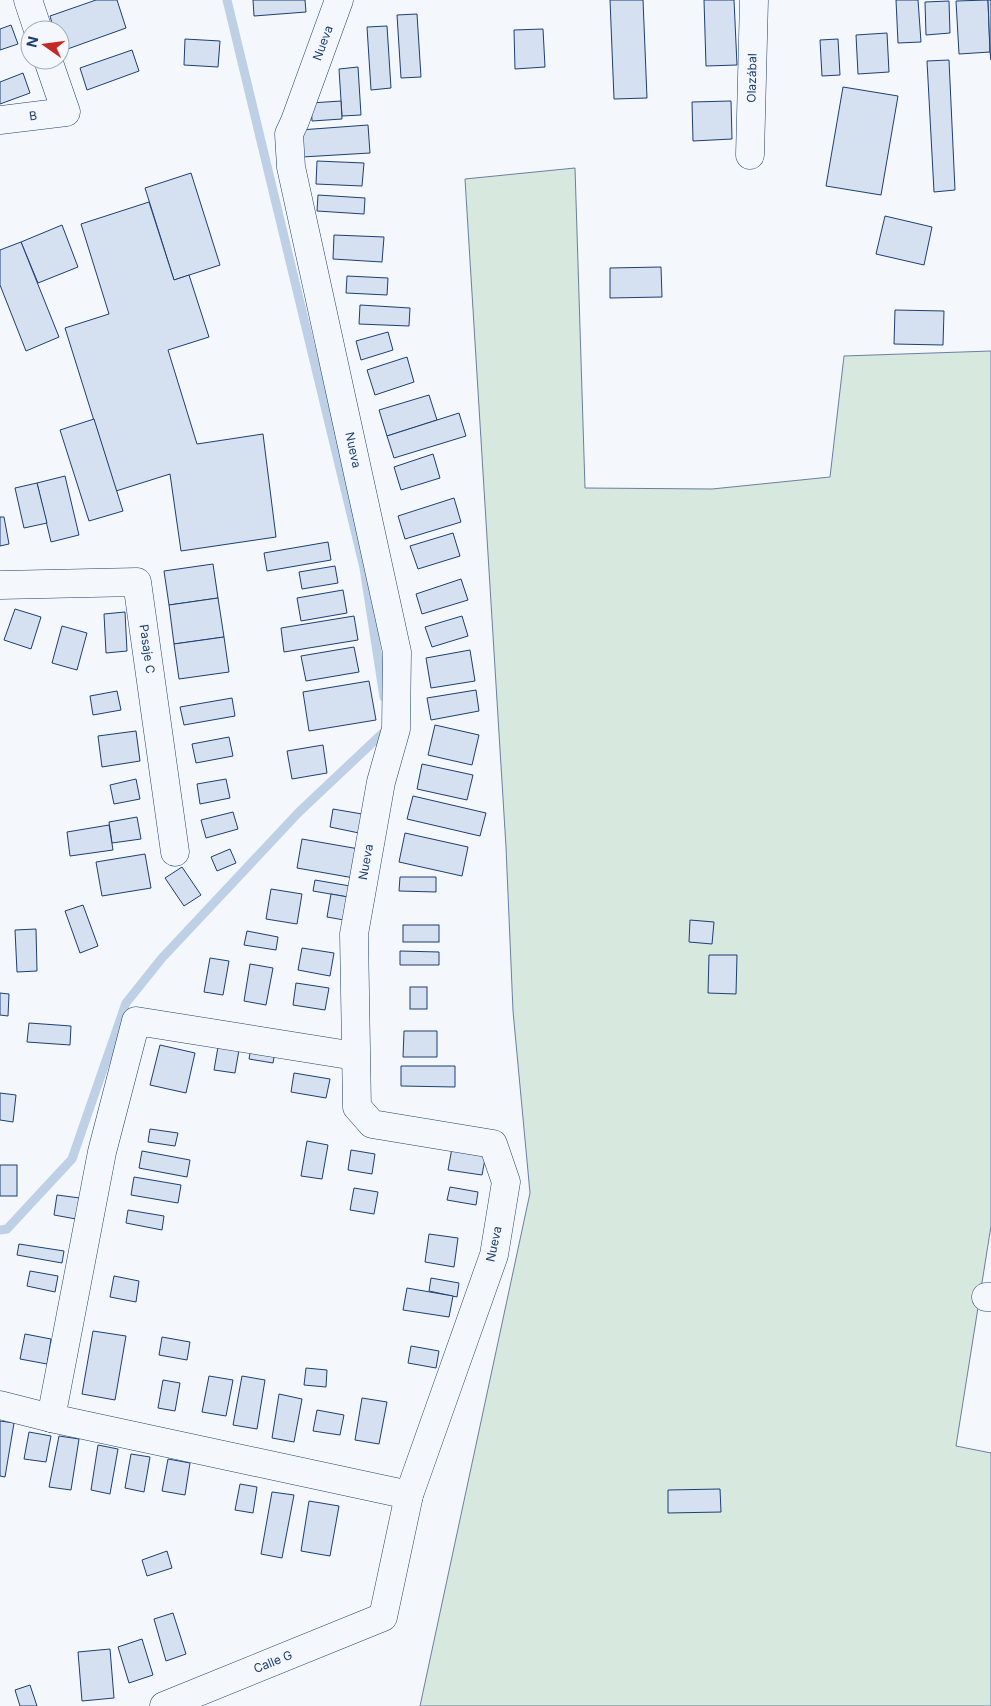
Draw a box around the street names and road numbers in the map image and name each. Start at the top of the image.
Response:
street label: Nueva [309,23,336,62]
street label: Olazábal [744,53,759,103]
street label: B [28,108,38,123]
street label: Nueva [342,431,365,469]
street label: Pasaje C [137,623,158,675]
street label: Nueva [355,843,376,881]
street label: Nueva [482,1225,505,1263]
street label: Calle G [251,1647,295,1676]

